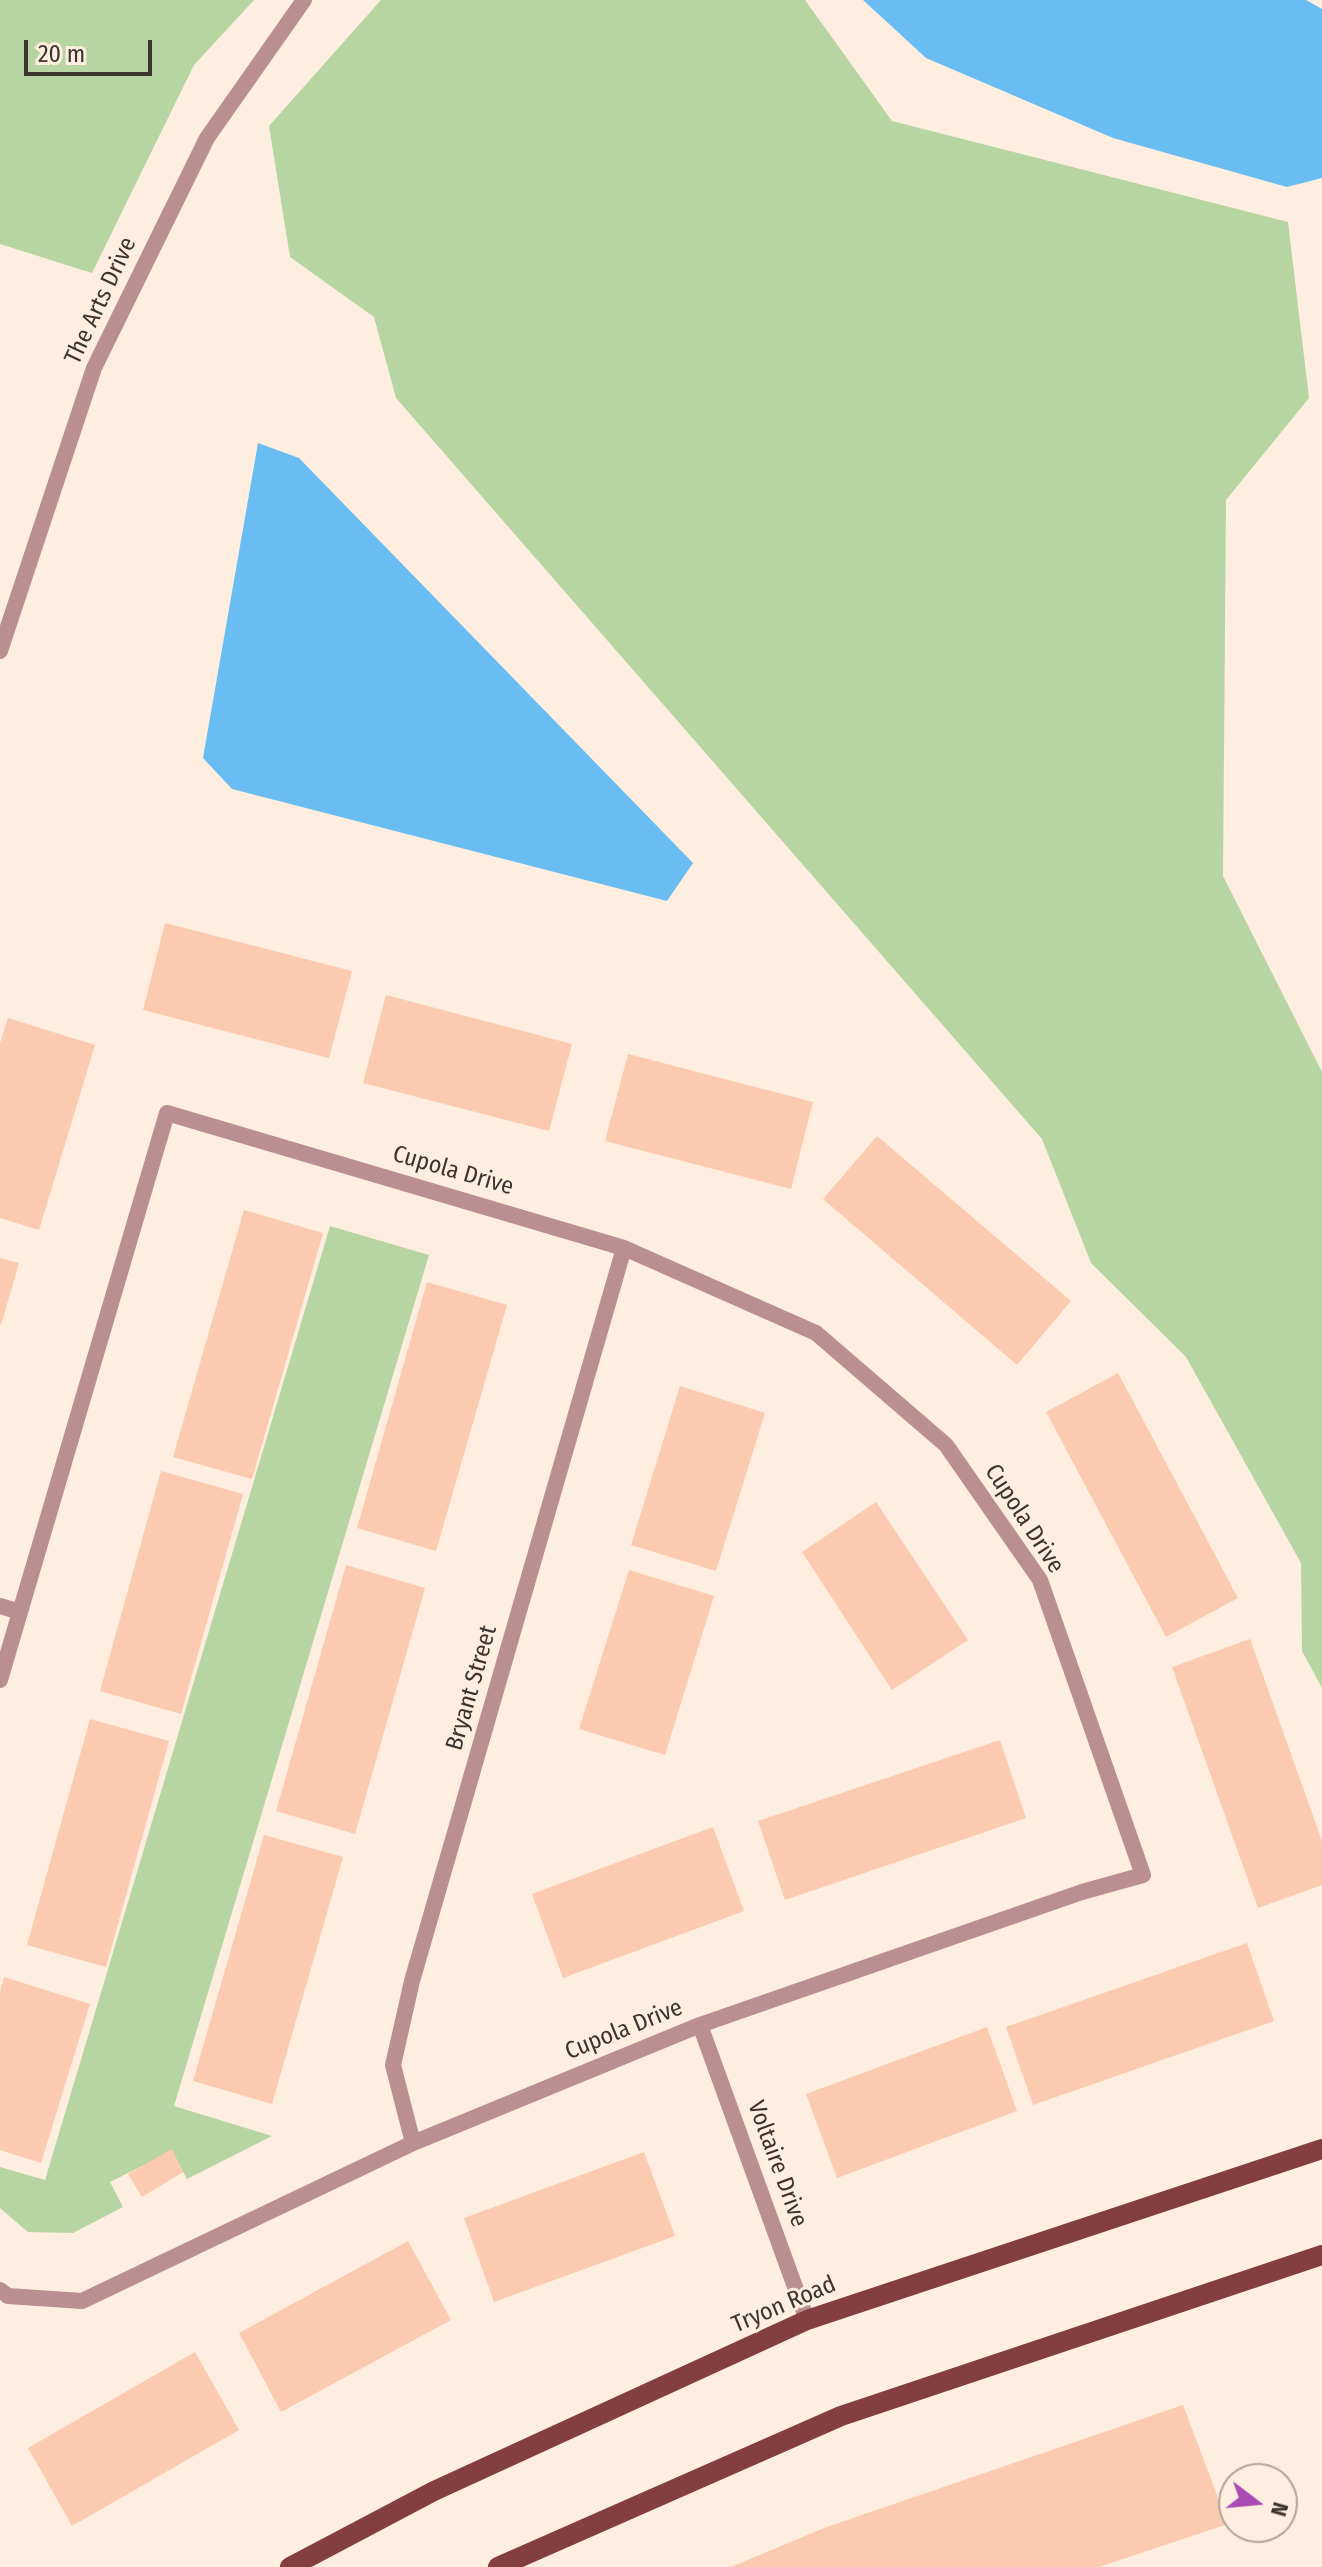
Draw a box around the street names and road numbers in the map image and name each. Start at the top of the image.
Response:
street label: The Arts Drive [59,233,143,369]
street label: Cupola Drive [389,1140,517,1202]
street label: Cupola Drive [978,1459,1070,1579]
street label: Bryant Street [440,1622,504,1754]
street label: Cupola Drive [561,1993,687,2067]
street label: Voltaire Drive [741,2097,813,2231]
street label: Tryon Road [728,2270,840,2340]

